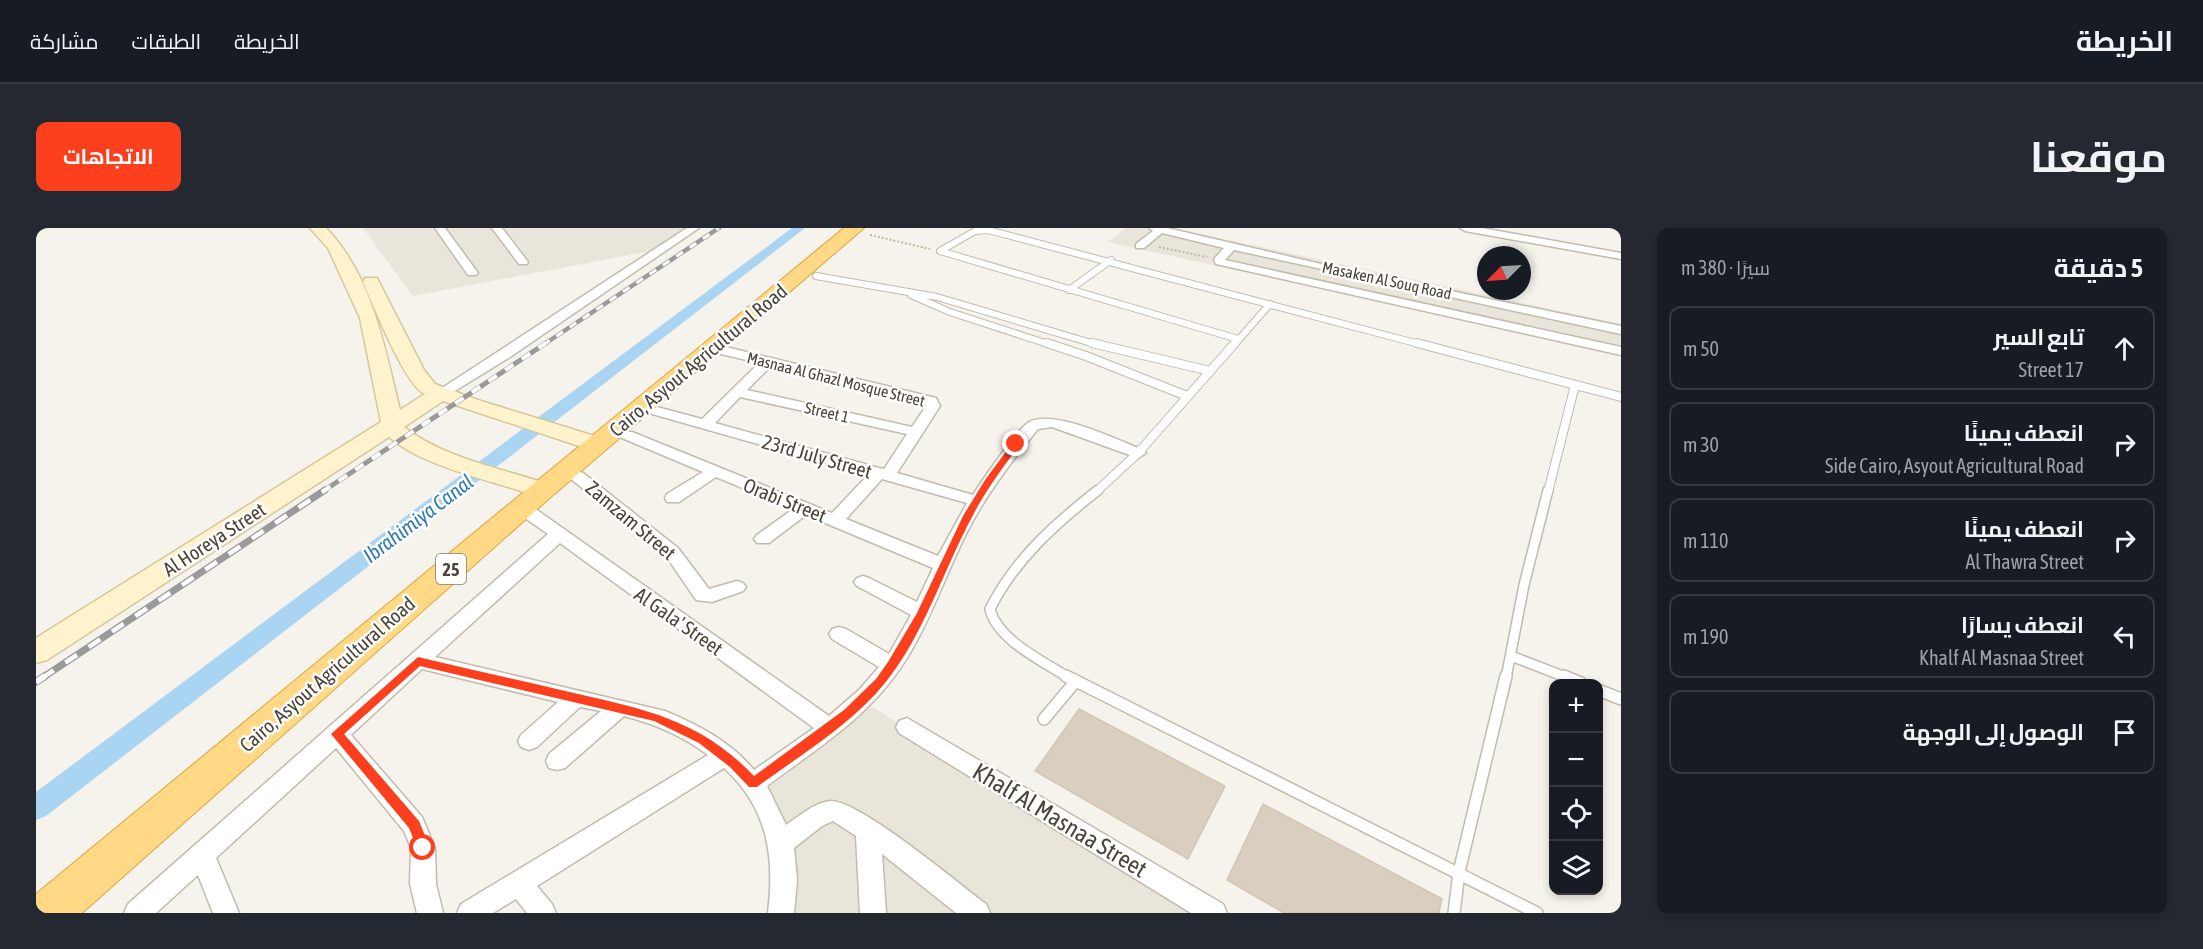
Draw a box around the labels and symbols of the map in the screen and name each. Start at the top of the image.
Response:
north arrow [1477,246,1531,300]
street label: Masaken Al Souq Road [1320,258,1453,303]
street label: Cairo, Asyout Agricultural Road [605,279,791,441]
street label: Masnaa Al Ghazl Mosque Street [745,348,927,411]
street label: Street 1 [803,398,851,426]
street label: 23rd July Street [760,429,875,483]
route end [1002,430,1028,456]
water label: Ibrahimiya Canal [358,469,478,567]
street label: Orabi Street [740,473,830,527]
street label: Zamzam Street [581,476,681,564]
street label: Al Horeya Street [158,497,270,581]
road number: 25 [436,554,466,584]
street label: Al Gala' Street [631,582,728,660]
street label: Cairo, Asyout Agricultural Road [235,592,419,756]
street label: Khalf Al Masnaa Street [968,757,1152,883]
route start [409,834,435,860]

